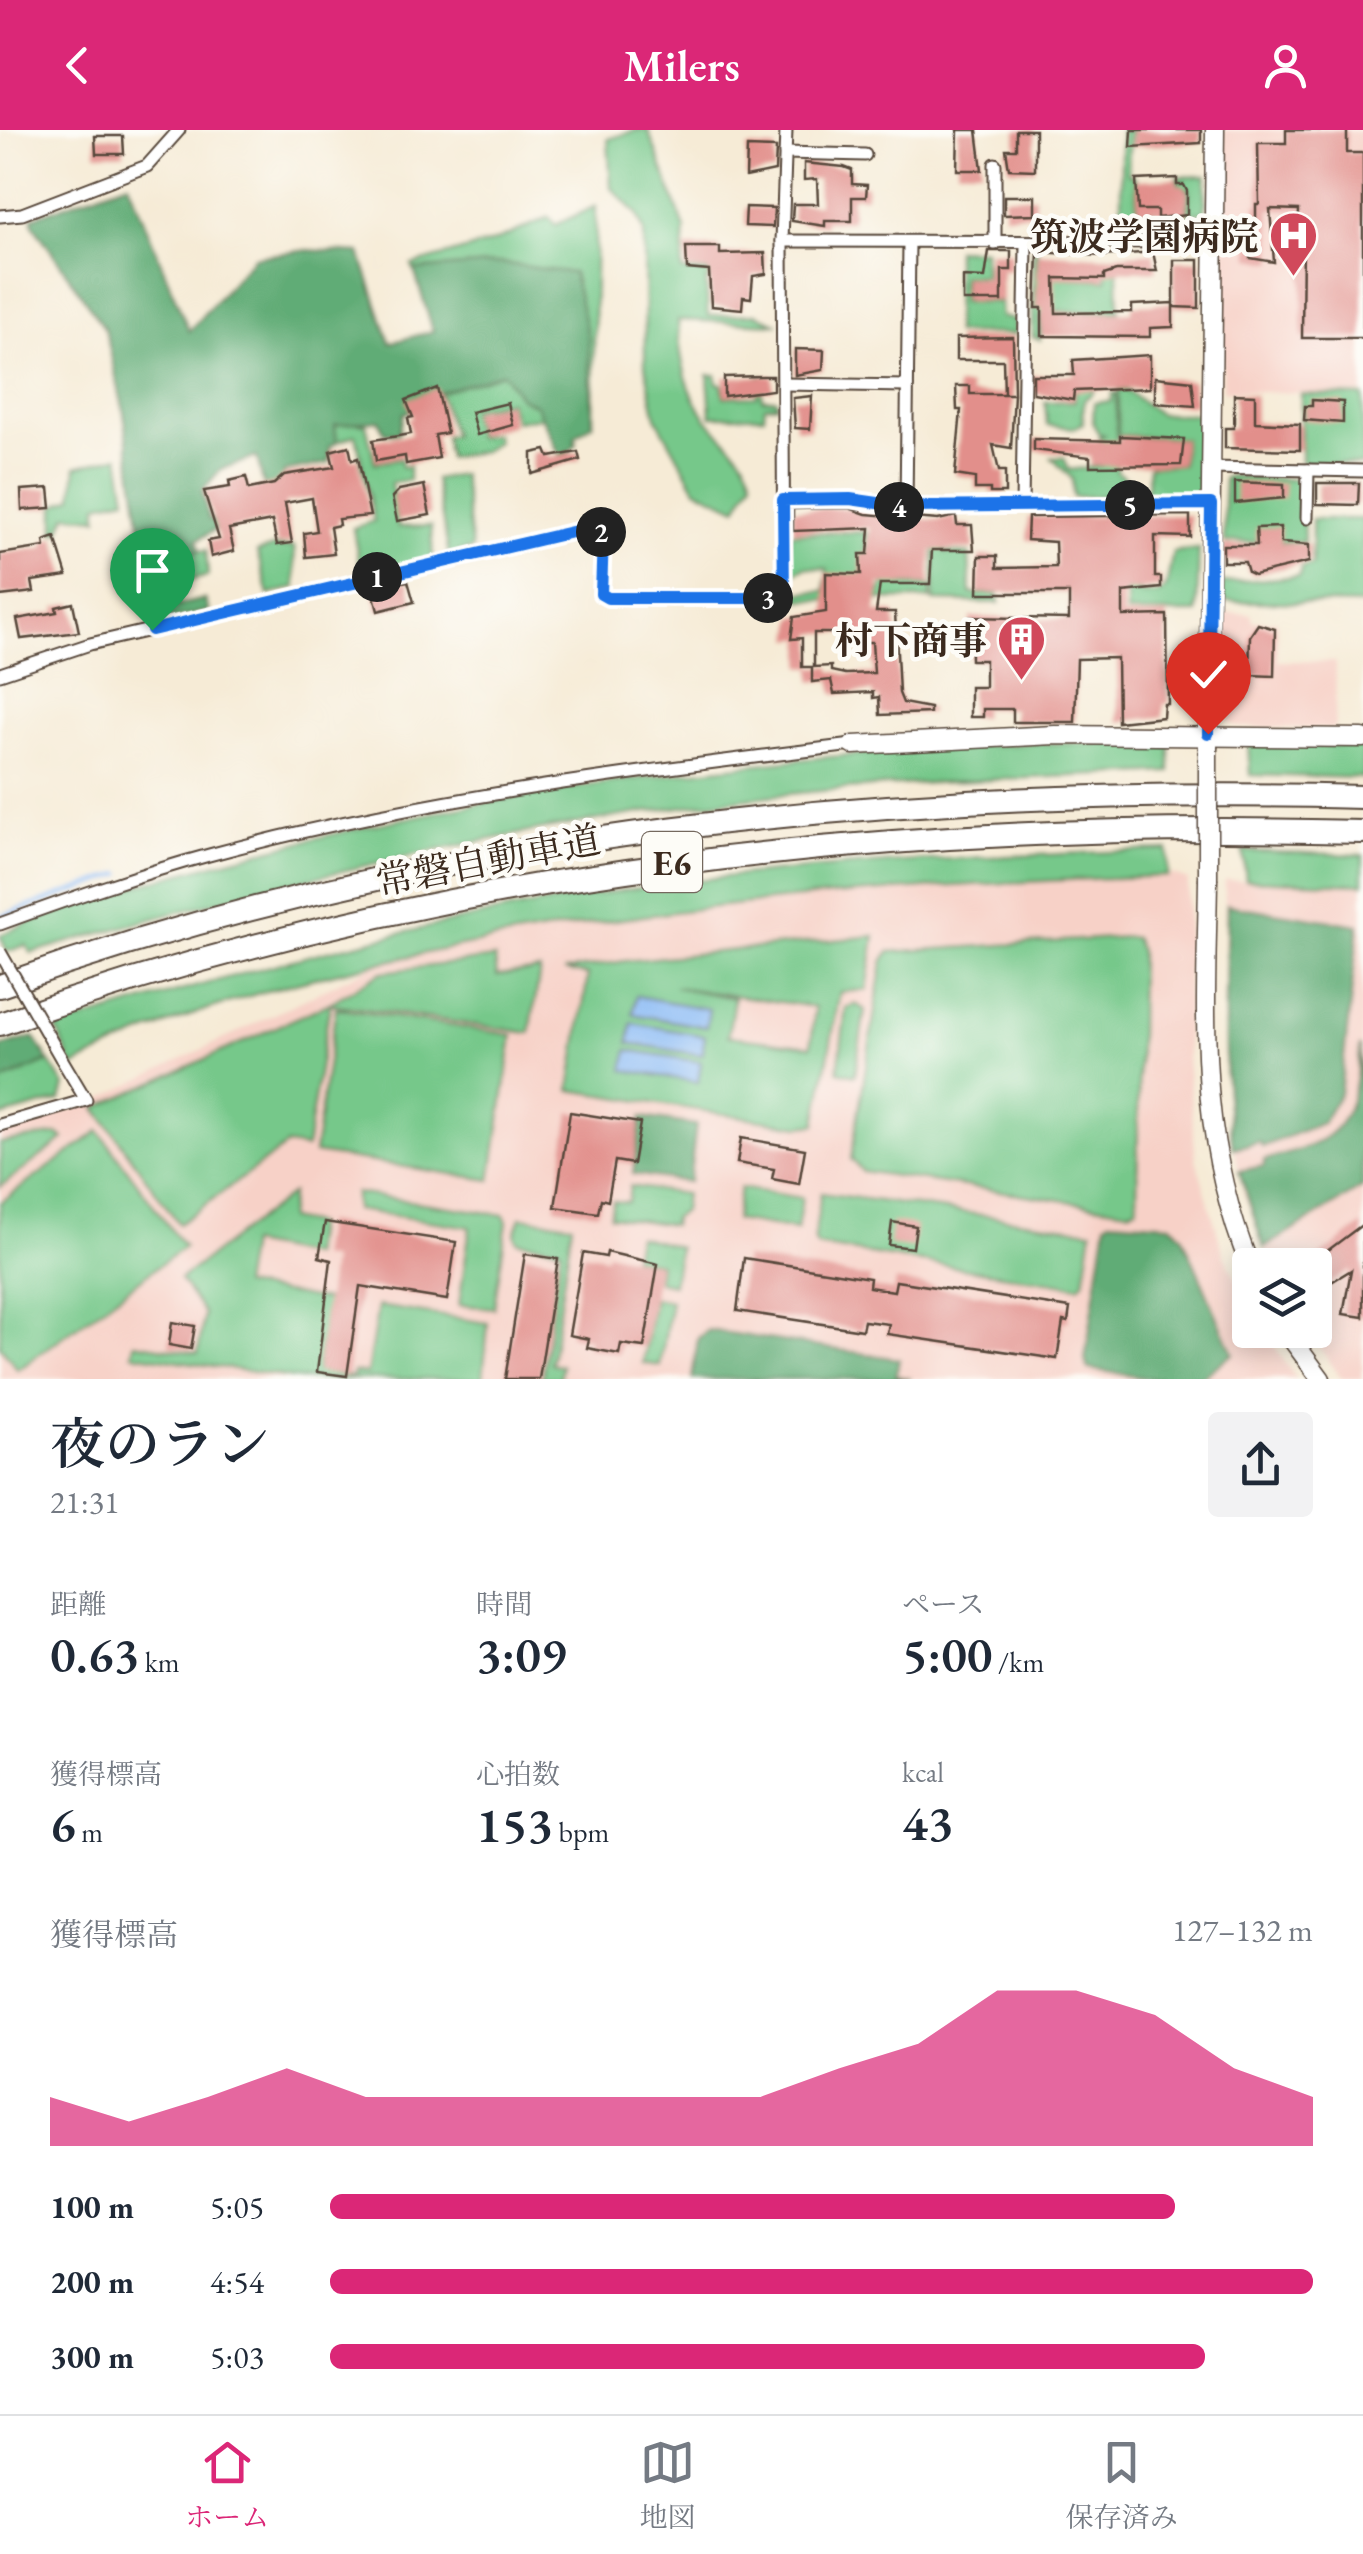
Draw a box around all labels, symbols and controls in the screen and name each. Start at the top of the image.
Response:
text: Milers [623,36,740,94]
icon: back [50,38,105,93]
icon: person [1258,38,1313,93]
hospital icon: 筑波学園病院 [1267,210,1319,278]
place label: 筑波学園病院 [1030,212,1258,261]
pin: 5 [1105,480,1155,530]
pin: 4 [874,482,924,532]
text: 5 [1123,487,1137,523]
text: 4 [892,489,906,525]
pin: 2 [576,507,626,557]
text: 2 [594,514,608,550]
pin [110,528,195,631]
icon: arrive [125,543,180,598]
pin: 1 [352,552,402,602]
text: 1 [370,559,384,595]
pin: 3 [743,573,793,623]
text: 3 [761,580,775,616]
building icon: 村下商事 [996,614,1048,682]
place label: 村下商事 [835,616,987,665]
pin [1166,632,1251,735]
icon: check [1181,647,1236,702]
street label: 常磐自動車道 [371,814,605,906]
road number: E6 [642,832,702,892]
map controls [1232,1248,1332,1348]
button: layers [1232,1248,1332,1348]
text: 夜のラン [50,1408,270,1479]
button: share [1208,1412,1313,1517]
text: 21:31 [50,1481,119,1523]
text: 距離 [50,1586,106,1622]
text: 時間 [476,1586,532,1622]
text: ペース [902,1586,985,1622]
text: 0.63 [50,1622,139,1687]
text: 3:09 [476,1622,567,1687]
text: 5:00 [902,1622,993,1687]
text: km [139,1644,180,1680]
text: /km [993,1644,1044,1680]
text: kcal [902,1754,944,1790]
text: 獲得標高 [50,1756,162,1792]
text: 心拍数 [476,1756,560,1792]
text: 43 [902,1790,953,1855]
text: 6 [50,1792,76,1857]
text: 153 [476,1792,553,1857]
text: m [76,1814,103,1850]
text: bpm [553,1814,609,1850]
text: 127–132 m [1172,1909,1313,1951]
text: 獲得標高 [50,1914,178,1956]
text: 100 m [50,2186,134,2228]
text: 5:05 [210,2186,264,2228]
text: 200 m [50,2261,134,2303]
text: 4:54 [210,2261,264,2303]
text: 300 m [50,2336,134,2378]
text: 5:03 [210,2336,264,2378]
tab: ホーム [185,2435,269,2535]
tab: 地図 [639,2435,696,2535]
tab: 保存済み [1066,2435,1178,2535]

